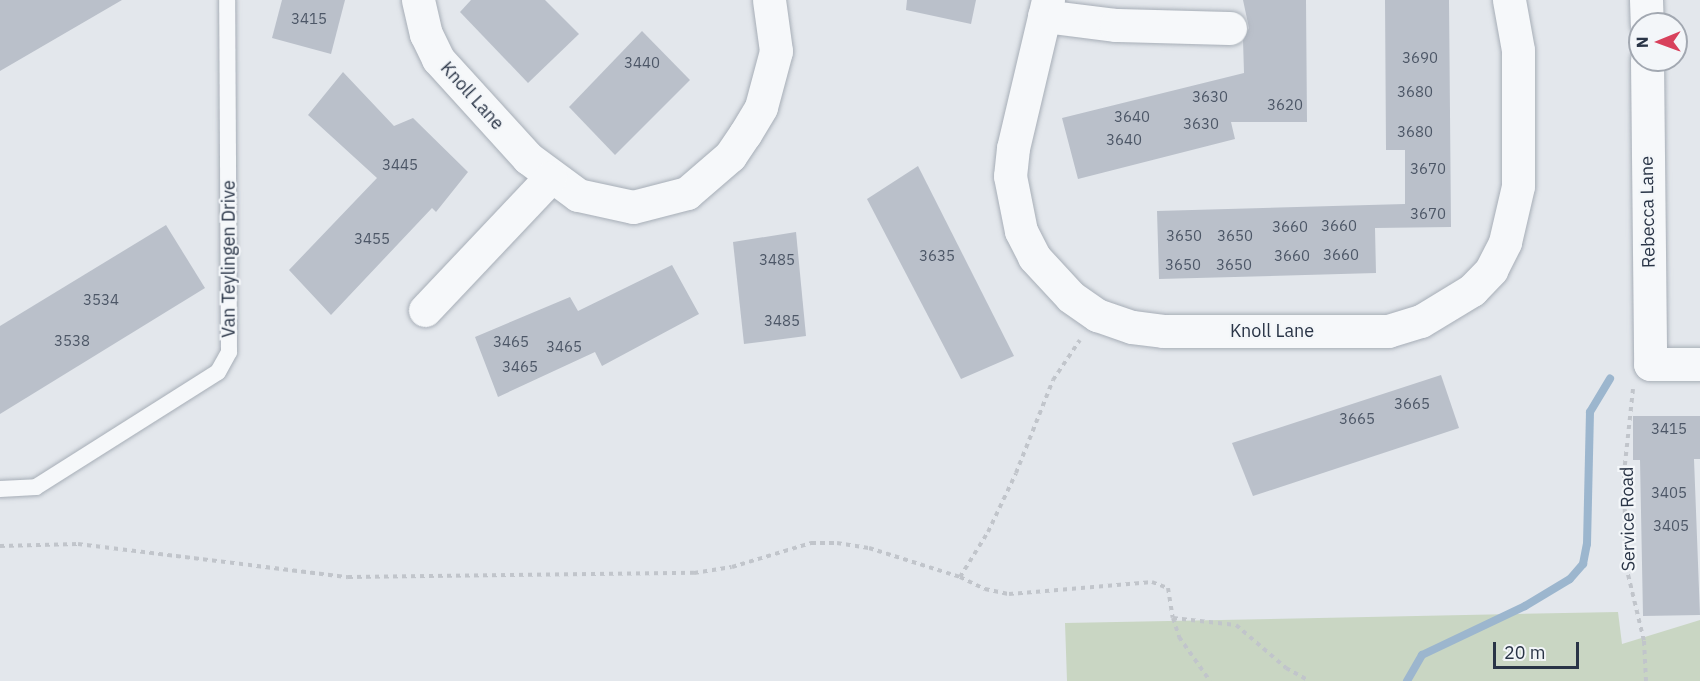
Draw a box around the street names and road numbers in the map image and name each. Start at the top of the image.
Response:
street label: Knoll Lane [436,57,508,135]
street label: Rebecca Lane [1636,156,1660,268]
street label: Van Teylingen Drive [218,180,240,338]
street label: Knoll Lane [1230,320,1314,342]
street label: Service Road [1616,466,1640,572]

